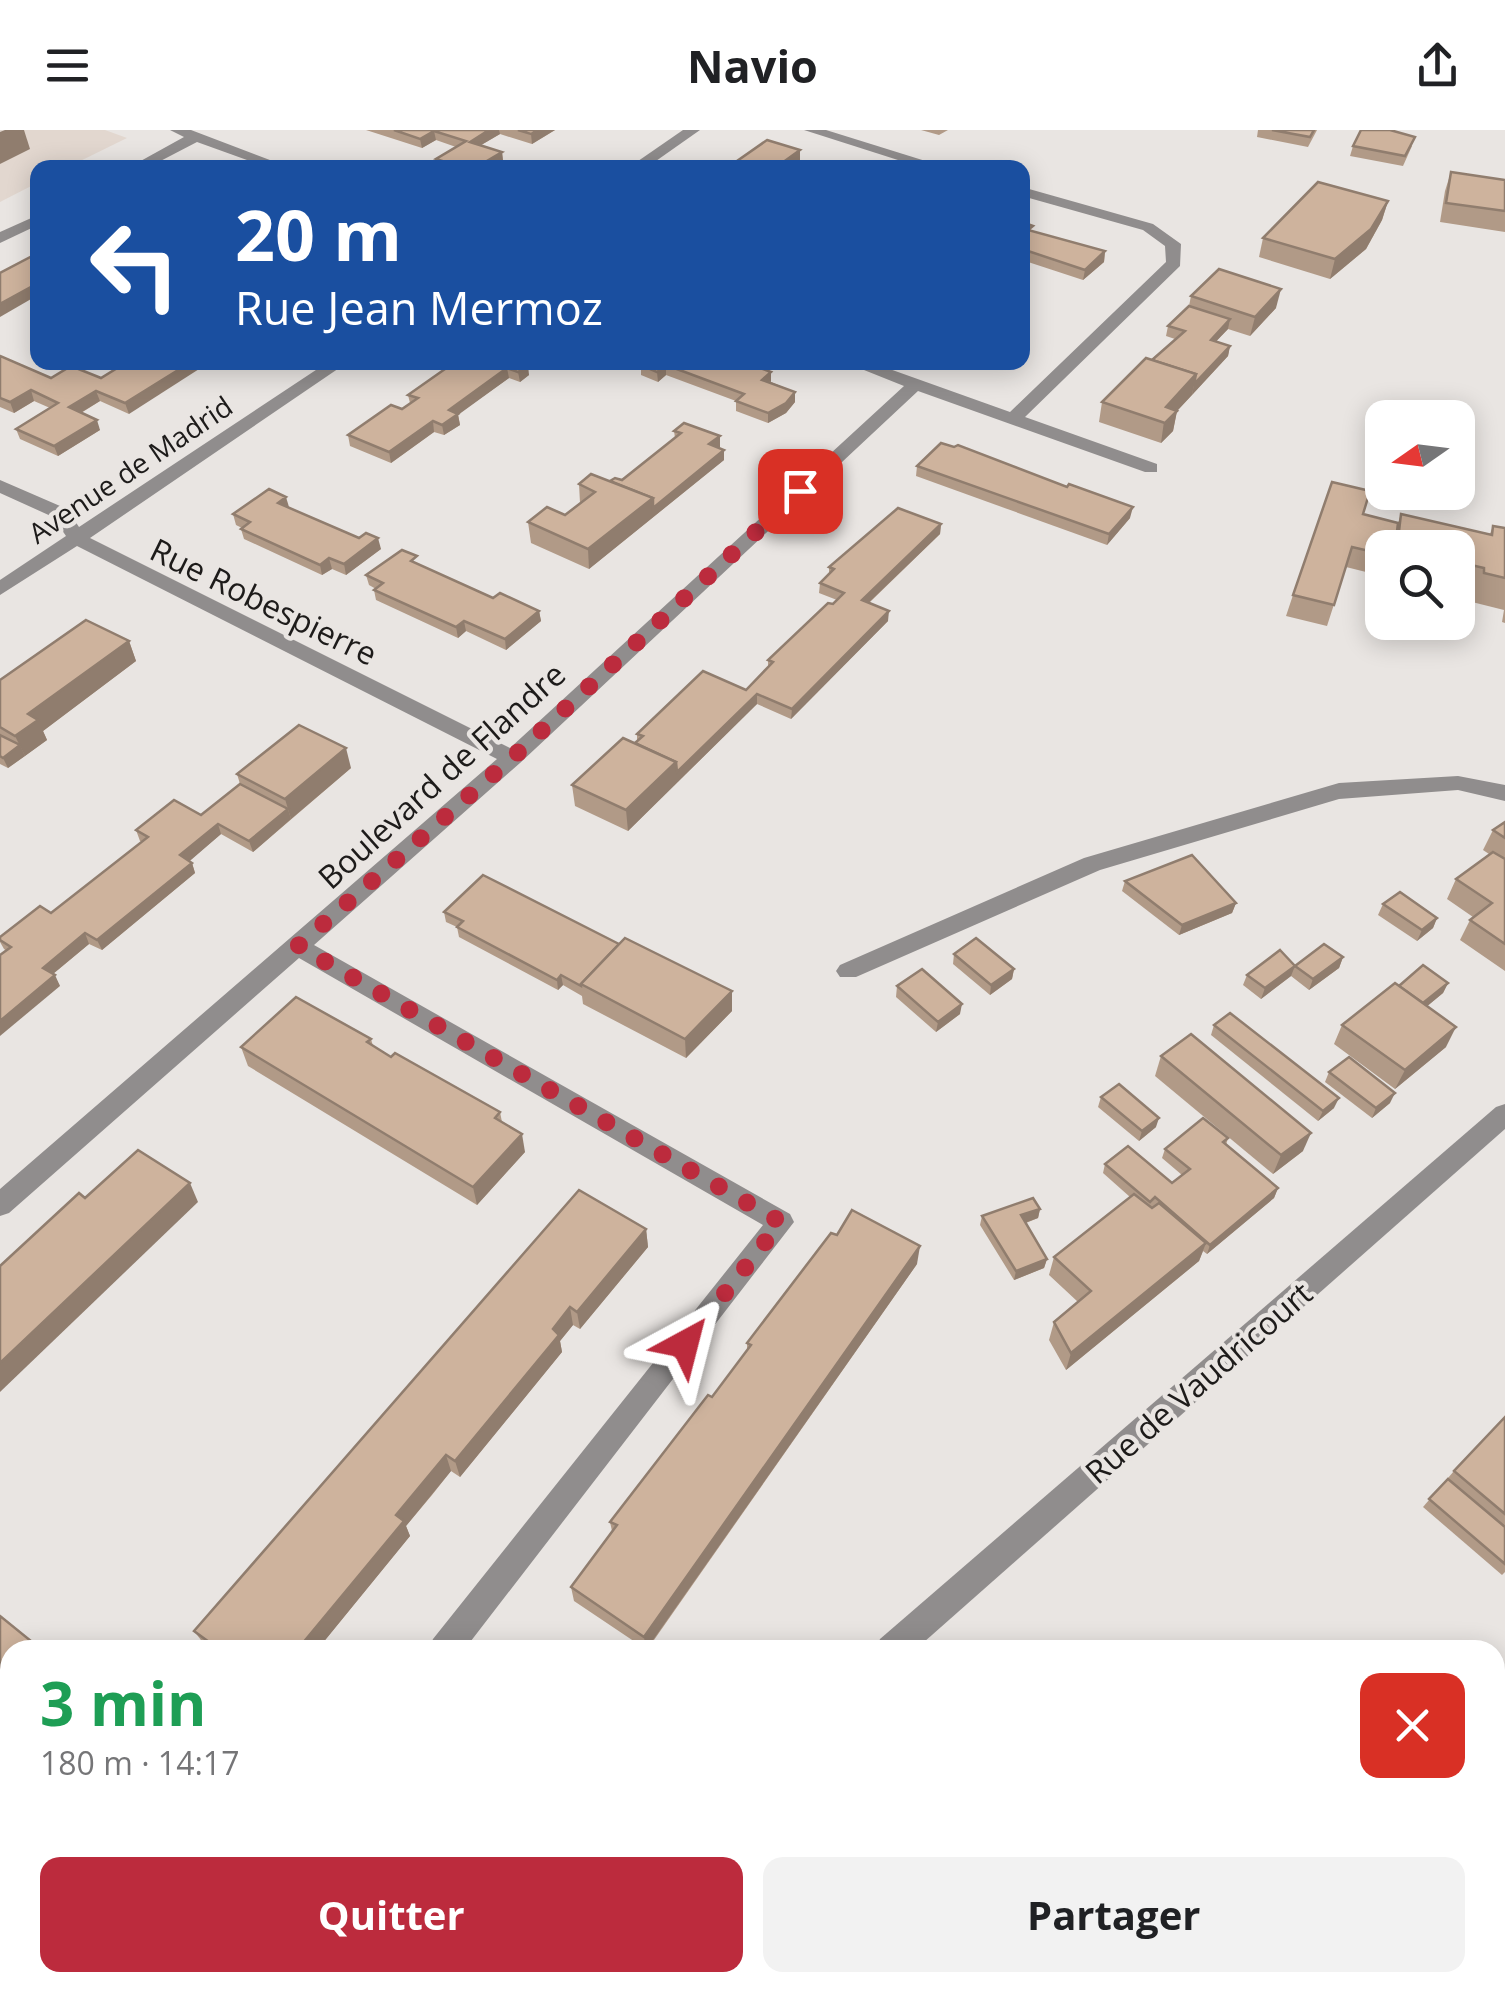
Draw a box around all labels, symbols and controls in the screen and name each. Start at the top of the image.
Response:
text: Navio [687,35,818,96]
icon: menu [40,38,95,93]
icon: share [1410,38,1465,93]
text: 20 m [235,186,402,282]
icon: left [70,200,200,330]
text: Rue Jean Mermoz [235,277,603,338]
street label: Avenue de Madrid [21,387,239,551]
north arrow [1365,400,1475,510]
map controls [1365,400,1475,640]
pin [758,449,843,534]
icon: arrive [773,464,828,519]
street label: Rue Robespierre [143,527,385,675]
button: search [1365,530,1475,640]
street label: Boulevard de Flandre [308,652,574,898]
street label: Rue de Vaudricourt [1075,1271,1321,1493]
position arrow [633,1292,737,1396]
text: 3 min [40,1662,207,1744]
button: close [1360,1673,1465,1778]
text: 180 m · 14:17 [40,1741,239,1784]
button: Quitter [40,1857,743,1972]
button: Partager [763,1857,1465,1972]

